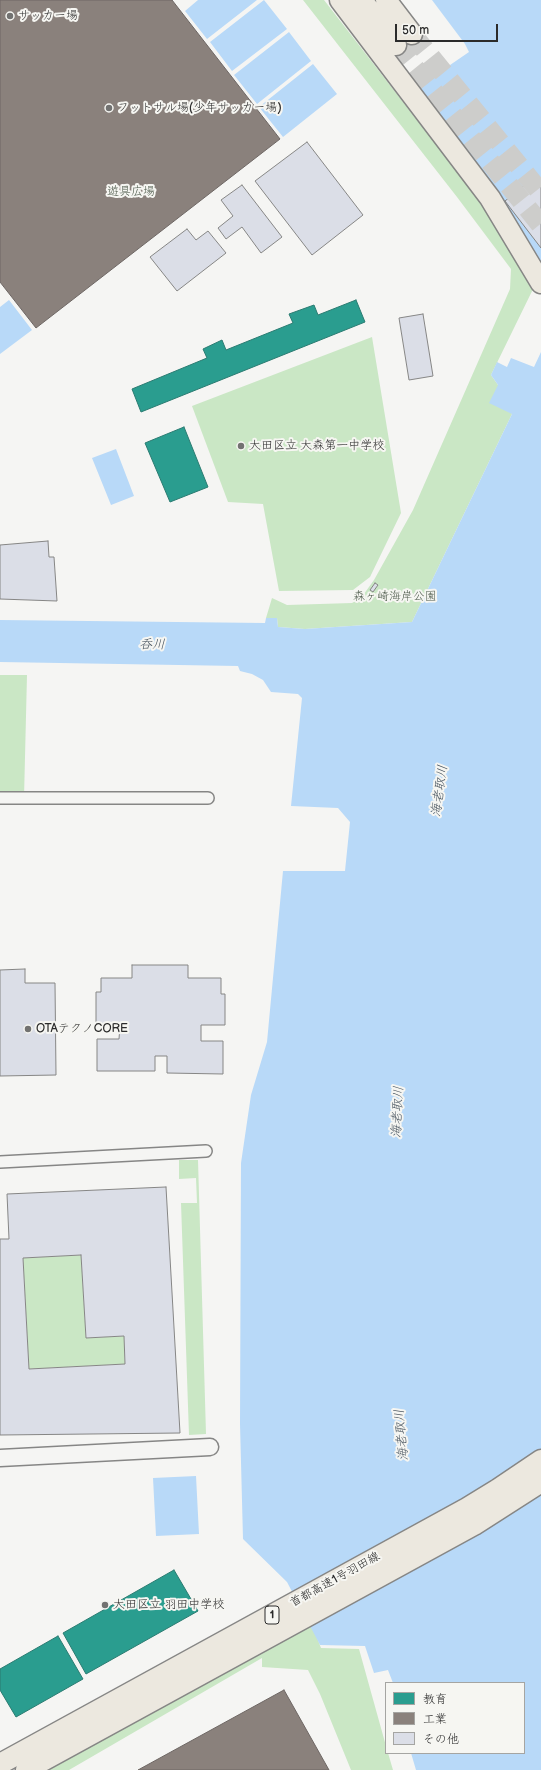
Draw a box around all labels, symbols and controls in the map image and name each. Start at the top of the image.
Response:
place label: サッカー場 [18,9,78,23]
marker: サッカー場 [5,11,15,21]
scale bar [397,16,500,42]
text: 50 m [402,23,429,38]
place label: フットサル場(少年サッカー場) [117,101,282,115]
marker: フットサル場(少年サッカー場) [104,103,114,113]
park label: 遊具広場 [107,185,155,199]
place label: 大田区立 大森第一中学校 [249,439,384,453]
marker: 大田区立 大森第一中学校 [236,441,246,451]
park label: 森ヶ崎海岸公園 [353,590,437,604]
water label: 呑川 [139,637,165,653]
water label: 海老取川 [429,764,451,818]
place label: OTAテクノCORE [36,1022,128,1036]
marker: OTAテクノCORE [23,1024,33,1034]
water label: 海老取川 [389,1086,407,1138]
water label: 海老取川 [392,1408,412,1462]
street label: 首都高速1号羽田線 [287,1549,383,1611]
place label: 大田区立 羽田中学校 [113,1598,224,1612]
marker: 大田区立 羽田中学校 [100,1600,110,1610]
road number: 1 [265,1606,279,1624]
legend [385,1682,525,1754]
text: 教育 [423,1692,447,1707]
text: 工業 [423,1712,447,1727]
text: その他 [423,1732,459,1747]

